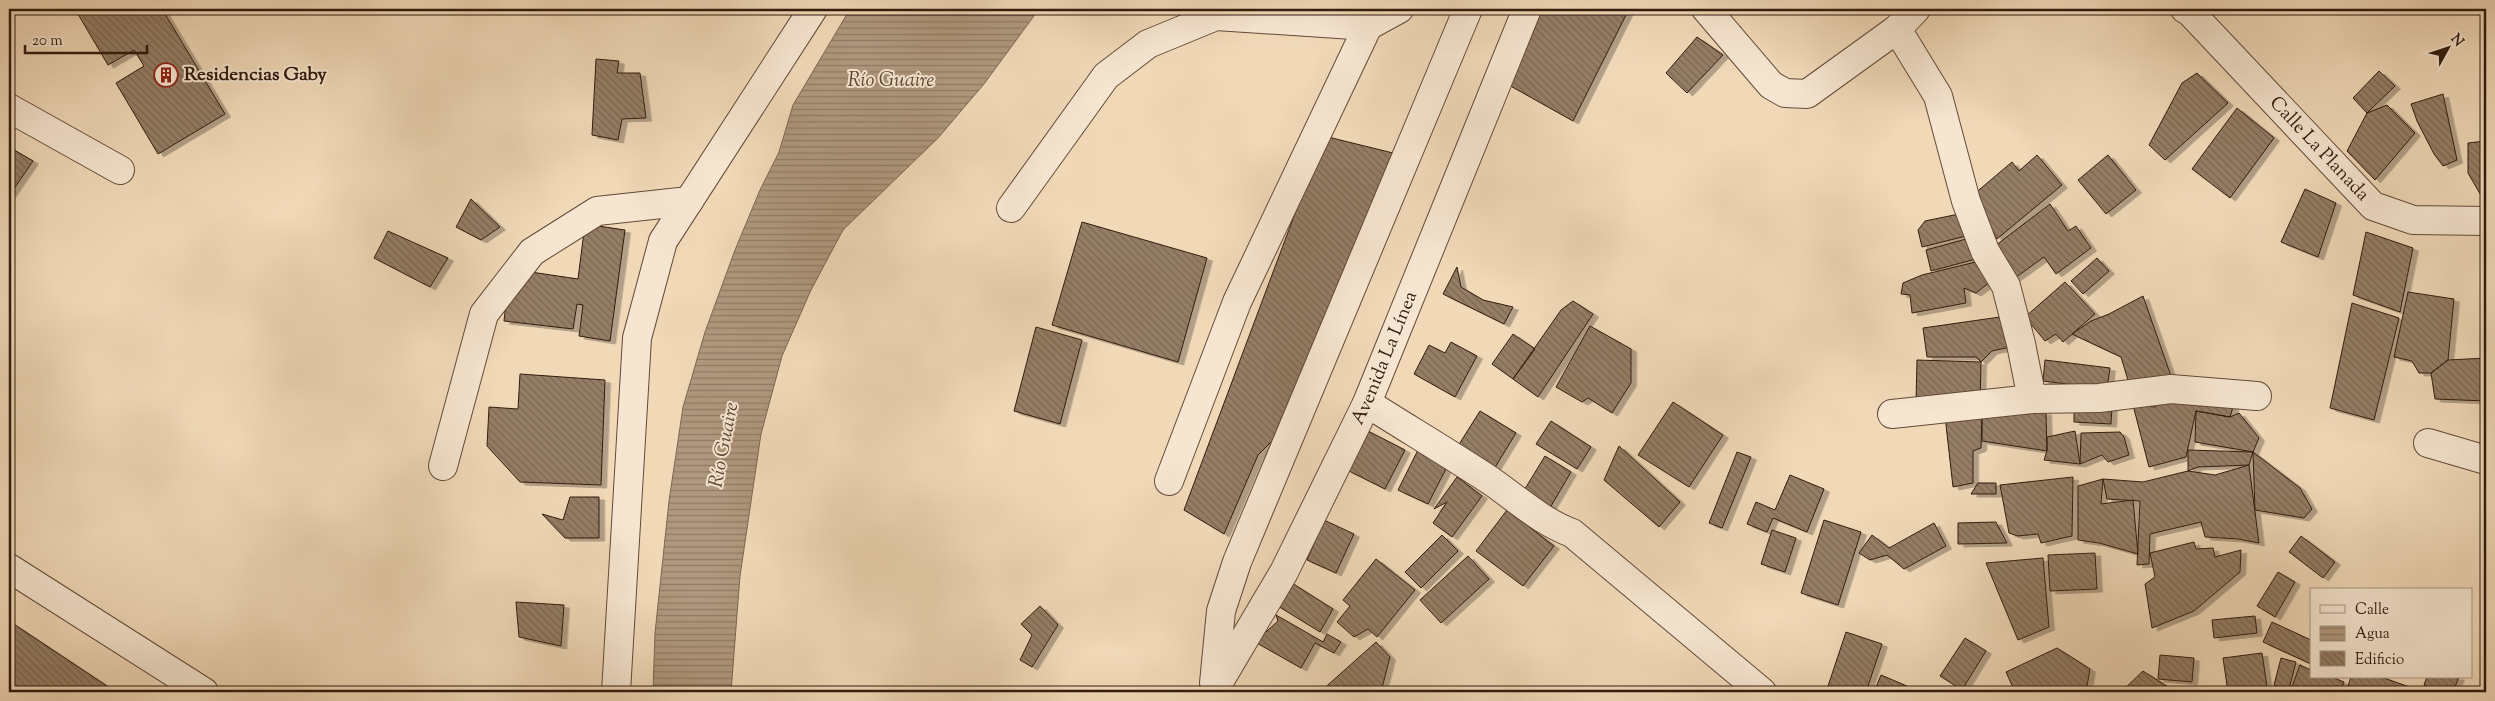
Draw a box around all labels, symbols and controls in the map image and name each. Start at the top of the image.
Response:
scale bar [25,22,148,54]
north arrow [2422,22,2472,72]
text: N [2445,30,2468,52]
text: 20 m [32,31,63,52]
building icon: Residencias Gaby [153,62,179,88]
place label: Residencias Gaby [184,62,327,89]
water label: Río Guaire [848,67,934,96]
street label: Calle La Planada [2263,90,2376,208]
street label: Avenida La Línea [1345,287,1425,430]
water label: Río Guaire [703,400,747,490]
legend [2310,588,2472,678]
text: Calle [2355,600,2389,621]
text: Agua [2355,624,2390,645]
text: Edificio [2355,650,2404,671]

